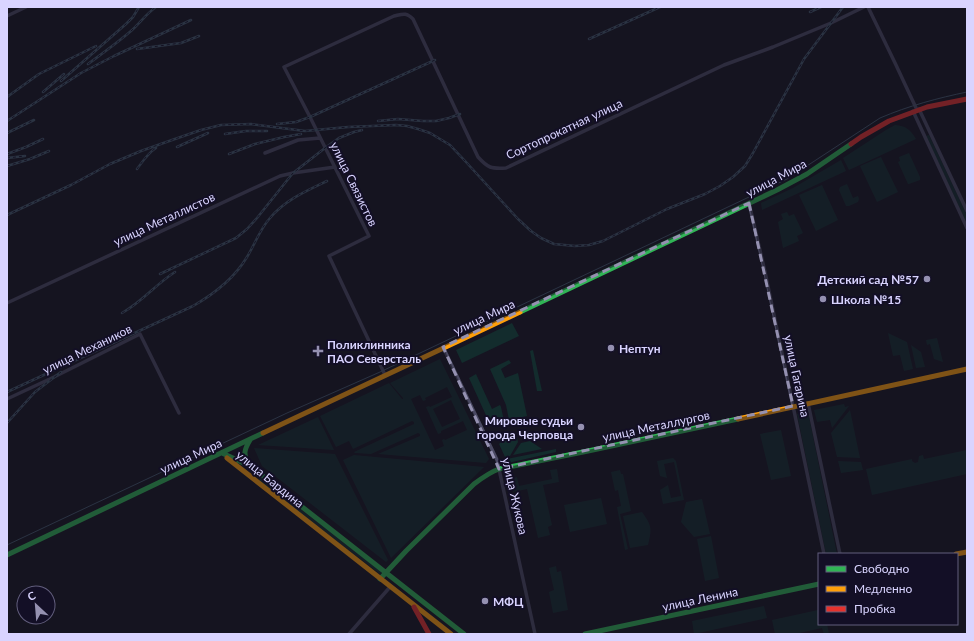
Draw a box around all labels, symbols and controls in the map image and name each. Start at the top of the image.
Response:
street label: Сортопрокатная улица [503,95,625,163]
street label: улица Связистов [327,139,381,229]
street label: улица Мира [743,156,809,200]
street label: улица Металлистов [111,189,217,249]
place label: Детский сад №57 [818,272,919,287]
marker: Детский сад №57 [922,274,932,284]
place label: Школа №15 [831,292,901,307]
marker: Школа №15 [818,294,828,304]
street label: улица Мира [451,296,517,338]
street label: улица Механиков [40,321,134,377]
street label: улица Гагарина [781,334,813,419]
place label: Поликлинника ПАО Северсталь [327,337,421,366]
place label: Нептун [619,341,661,356]
marker: Нептун [606,343,616,353]
marker: Поликлинника ПАО Северсталь [312,345,324,357]
street label: улица Металлургов [601,407,711,445]
place label: Мировые судьи города Черповца [477,413,573,442]
marker: Мировые судьи города Черповца [576,422,586,432]
street label: улица Мира [158,435,224,477]
street label: улица Бардина [233,447,307,511]
street label: улица Жукова [499,456,531,536]
legend [818,553,958,625]
text: Свободно [854,561,910,576]
text: Медленно [854,581,913,596]
street label: улица Ленина [661,584,739,614]
north arrow [16,585,56,625]
text: С [25,588,38,603]
place label: МФЦ [493,594,524,609]
marker: МФЦ [480,596,490,606]
text: Пробка [854,601,895,616]

